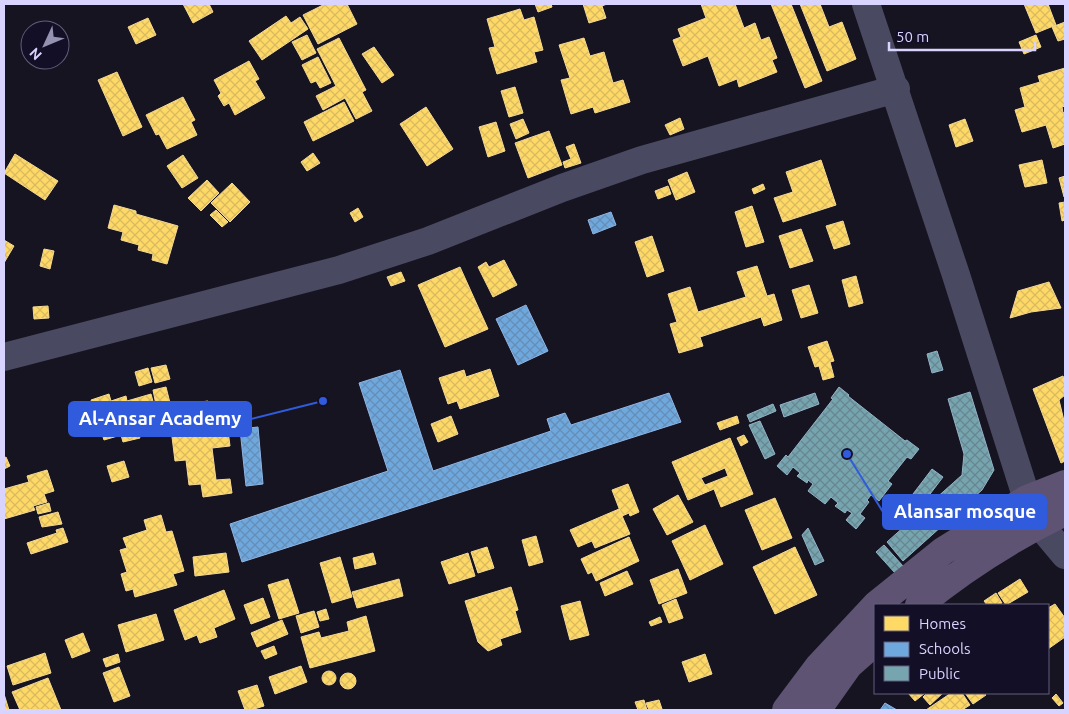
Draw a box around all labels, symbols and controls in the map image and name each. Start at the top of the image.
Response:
north arrow [20,20,70,70]
scale bar [889,20,1035,52]
text: 50 m [896,28,929,45]
text: N [26,45,45,63]
callout: Al-Ansar Academy [69,402,251,436]
text: Al-Ansar Academy [79,407,241,429]
callout: Alansar mosque [883,495,1046,529]
text: Alansar mosque [894,500,1036,522]
legend [874,604,1049,694]
text: Homes [919,615,966,632]
text: Schools [919,640,970,657]
text: Public [919,665,960,682]

